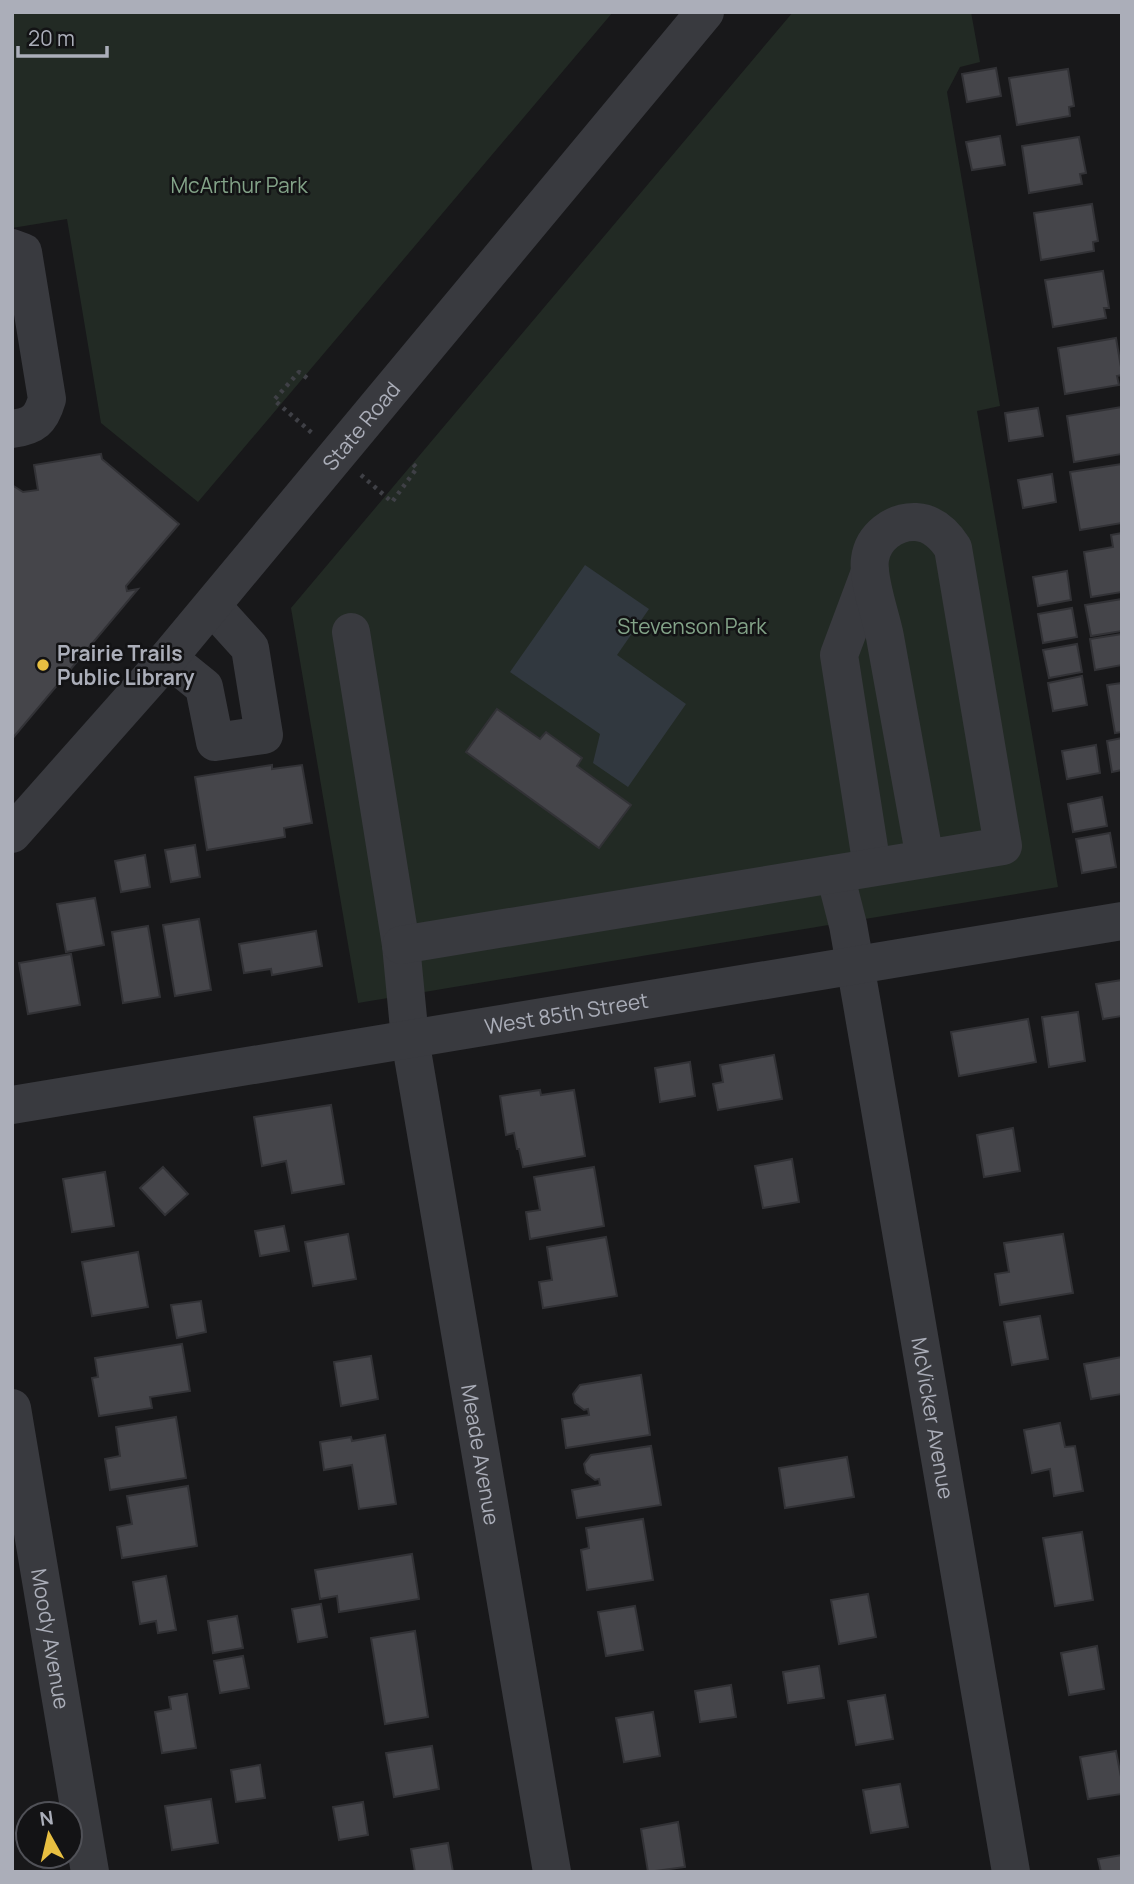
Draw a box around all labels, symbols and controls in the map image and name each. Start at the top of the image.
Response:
scale bar [18,14,107,58]
text: 20 m [28,24,75,52]
park label: McArthur Park [170,171,308,199]
street label: State Road [316,376,406,476]
park label: Stevenson Park [617,612,767,640]
place label: Prairie Trails Public Library [57,639,195,691]
marker: Prairie Trails Public Library [35,657,51,673]
street label: West 85th Street [483,986,650,1040]
street label: McVicker Avenue [905,1335,961,1501]
street label: Meade Avenue [455,1382,507,1527]
street label: Moody Avenue [25,1566,76,1711]
north arrow [14,1800,84,1870]
text: N [38,1804,55,1832]

